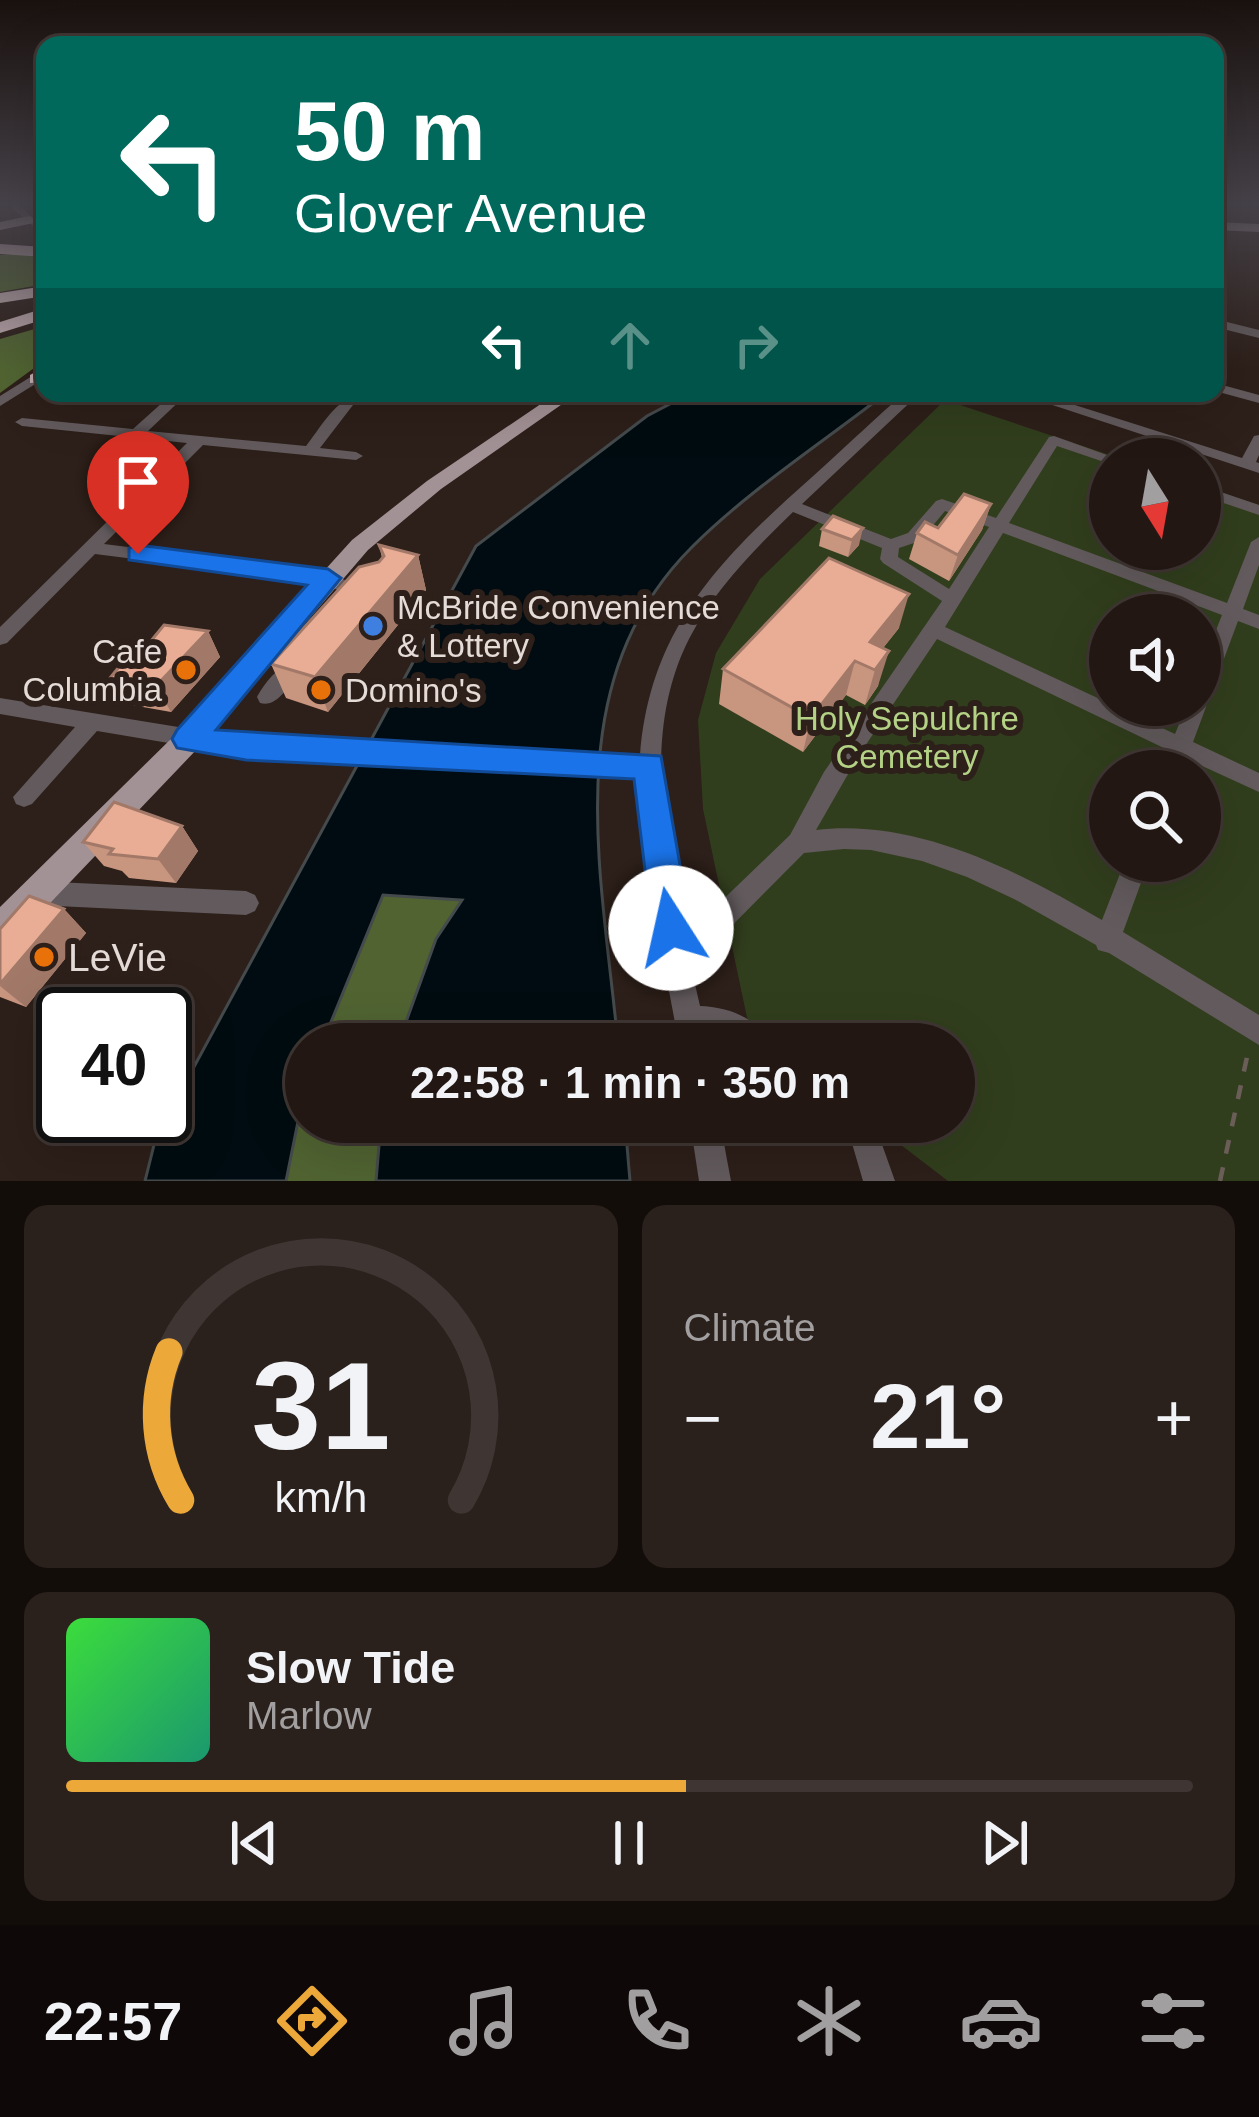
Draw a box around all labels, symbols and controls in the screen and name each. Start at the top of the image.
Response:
icon: left [96,84,252,240]
text: 50 m [294,84,485,178]
text: Glover Avenue [294,183,647,243]
icon: left [471,312,537,378]
icon: ahead [597,312,663,378]
icon: right [723,312,789,378]
pin [87,431,189,554]
north arrow [1089,438,1221,570]
map controls [1089,438,1221,882]
icon: arrive [105,449,171,515]
place label: McBride Convenience & Lottery [397,589,720,664]
button: sound [1089,594,1221,726]
marker: McBride Convenience & Lottery [360,613,386,639]
place label: Cafe Columbia [23,633,163,708]
marker: Cafe Columbia [173,657,199,683]
place label: Domino's [345,672,482,709]
marker: Domino's [308,677,334,703]
park label: Holy Sepulchre Cemetery [795,700,1019,775]
button: search [1089,750,1221,882]
position arrow [608,865,734,991]
place label: LeVie [68,936,167,979]
marker: LeVie [31,944,57,970]
speed limit sign: 40 [36,987,192,1143]
text: 22:58 · 1 min · 350 m [410,1057,850,1108]
text: Climate [684,1306,816,1349]
text: 31 [251,1336,390,1475]
text: 21° [870,1367,1006,1467]
text: − [684,1381,722,1455]
text: + [1154,1381,1193,1455]
text: km/h [274,1472,367,1520]
text: Slow Tide [246,1642,455,1693]
text: Marlow [246,1694,372,1737]
icon: previous [221,1810,287,1876]
icon: pause [596,1810,662,1876]
icon: next [972,1810,1038,1876]
icon: directions [270,1979,354,2063]
icon: music [442,1979,526,2063]
icon: phone [615,1979,699,2063]
icon: climate [787,1979,871,2063]
icon: car [959,1979,1043,2063]
icon: filters [1131,1979,1215,2063]
text: 22:57 [44,1991,182,2051]

